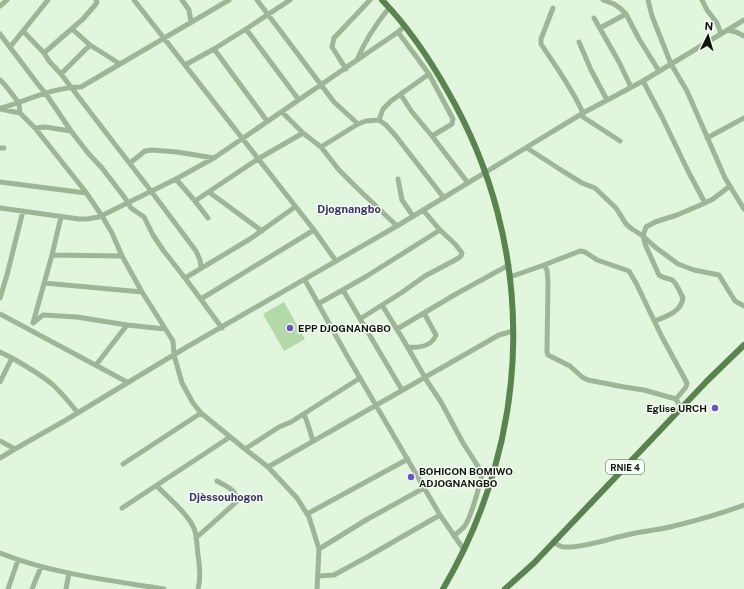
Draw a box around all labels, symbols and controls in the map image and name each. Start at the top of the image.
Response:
north arrow [688,16,728,56]
text: N [704,20,714,32]
district label: Djognangbo [317,203,381,215]
place label: EPP DJOGNANGBO [298,322,391,334]
marker: EPP DJOGNANGBO [285,323,295,333]
place label: Eglise URCH [646,402,707,414]
marker: Eglise URCH [710,403,720,413]
road number: RNIE 4 [606,460,644,474]
place label: BOHICON BOMIWO ADJOGNANGBO [419,465,513,489]
marker: BOHICON BOMIWO ADJOGNANGBO [406,472,416,482]
district label: Djèssouhogon [189,491,263,503]

